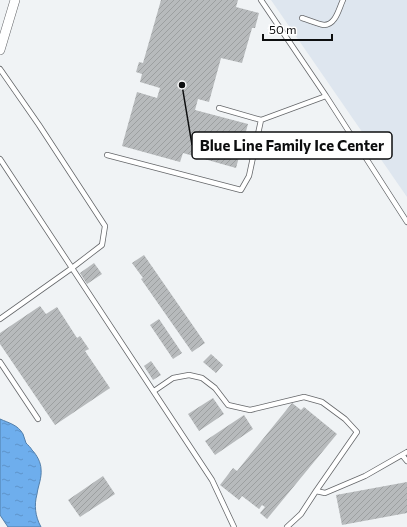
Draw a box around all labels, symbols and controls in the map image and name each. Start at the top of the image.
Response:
scale bar [263,16,332,42]
text: 50 m [269,22,297,36]
callout: Blue Line Family Ice Center [192,132,392,159]
text: Blue Line Family Ice Center [200,136,384,154]

